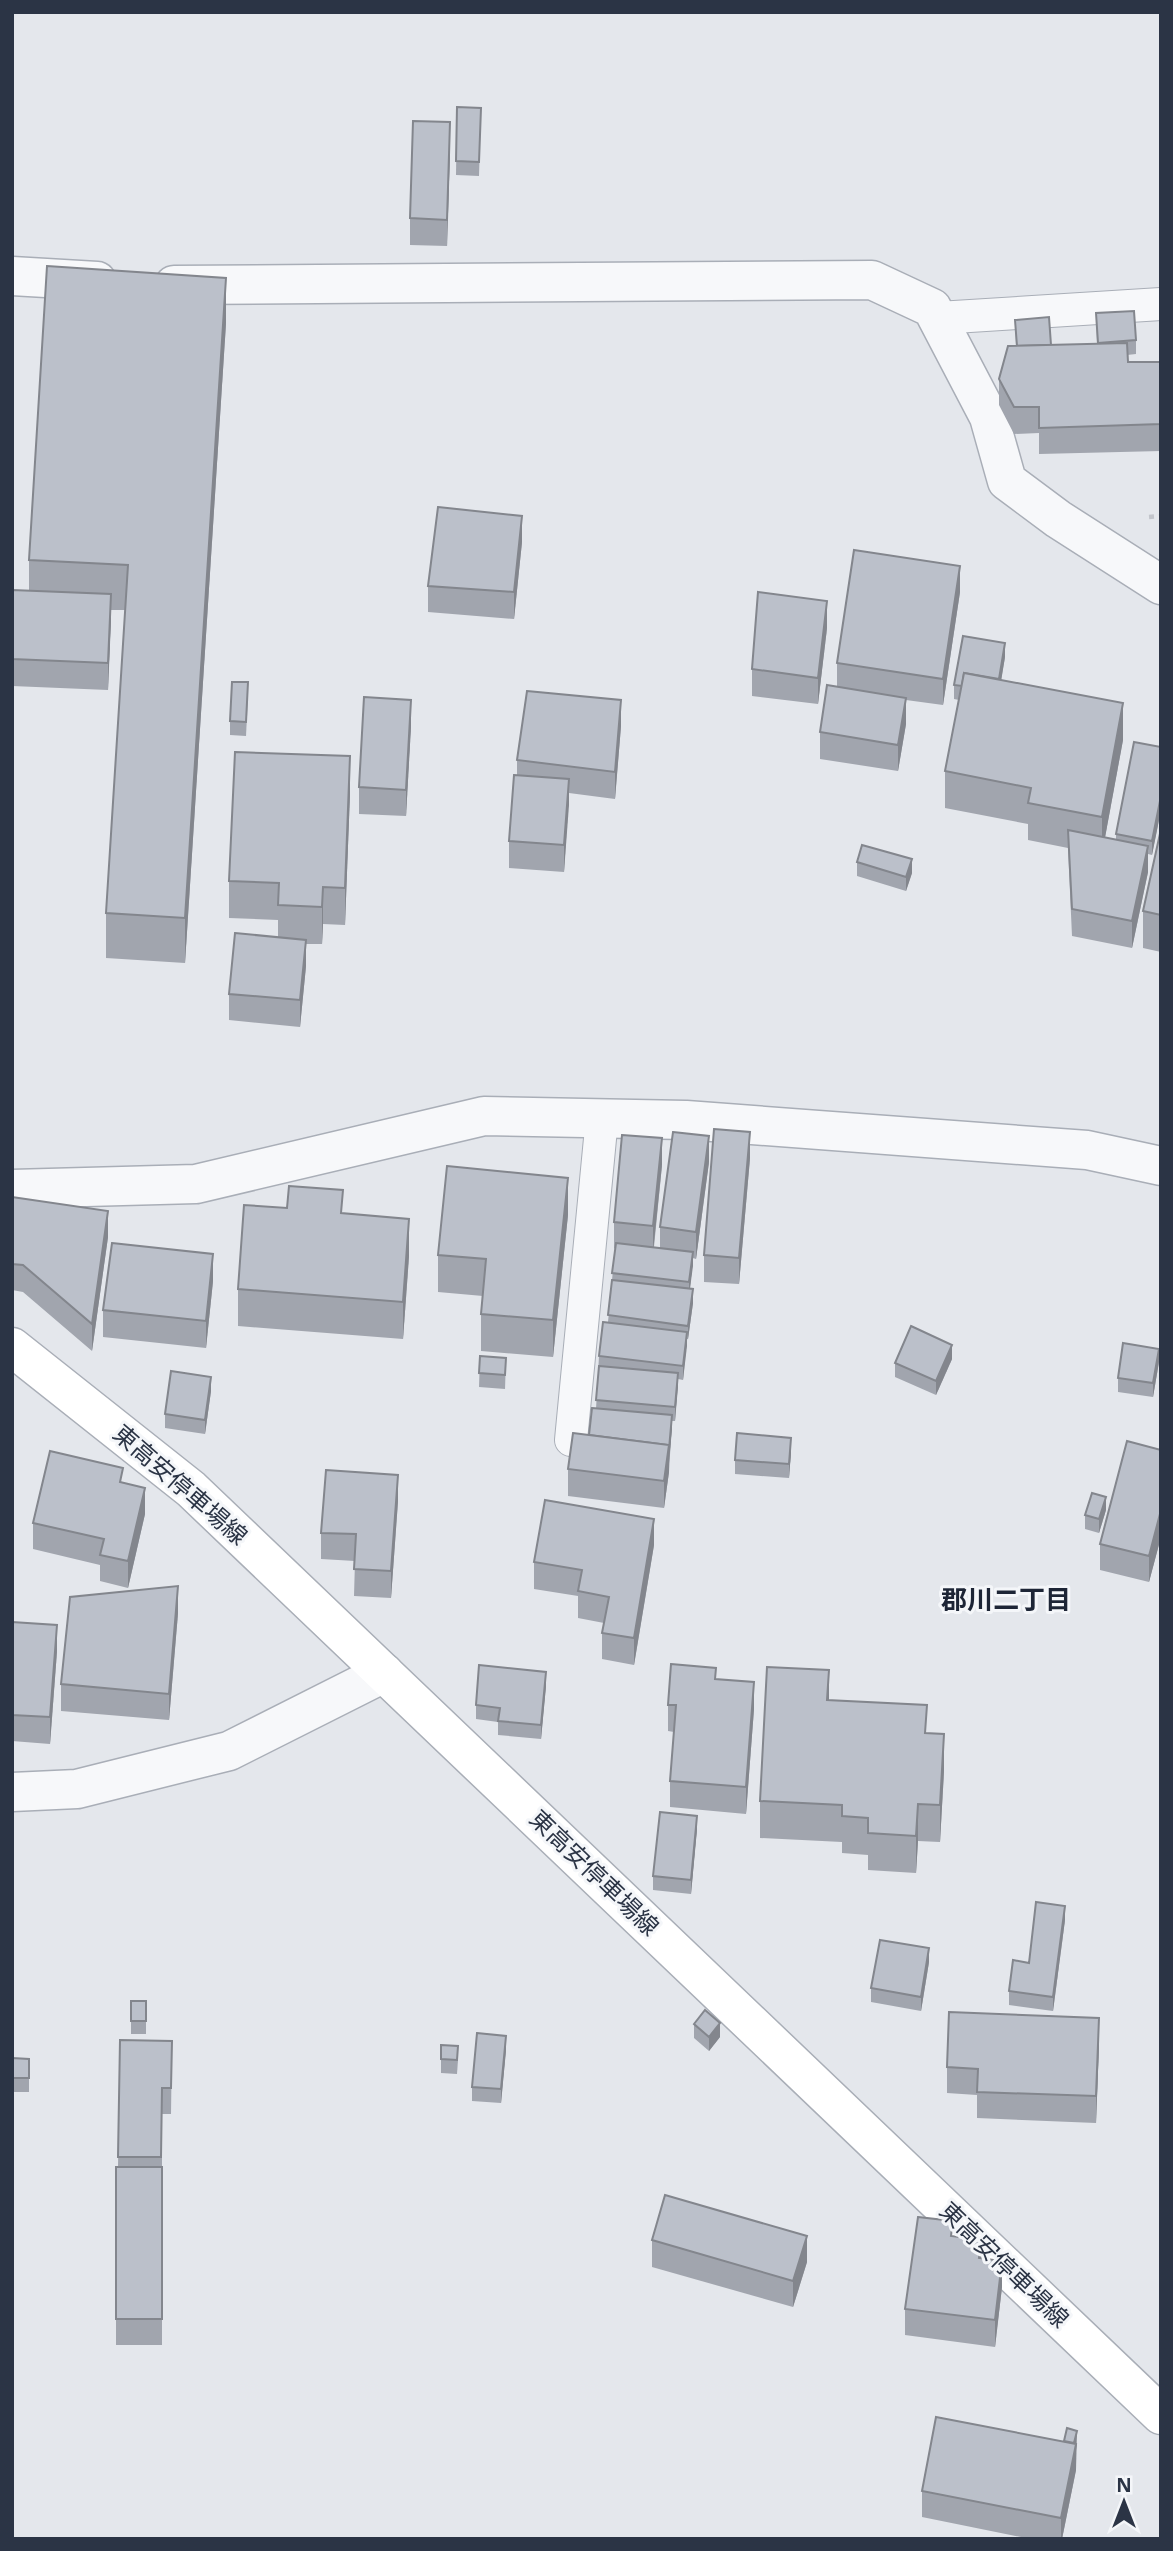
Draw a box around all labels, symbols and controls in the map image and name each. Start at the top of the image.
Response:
street label: 東高安停車場線 [107,1416,255,1551]
district label: 郡川二丁目 [941,1581,1071,1617]
street label: 東高安停車場線 [523,1802,667,1942]
street label: 東高安停車場線 [933,2194,1077,2334]
north arrow [1089,2467,1159,2537]
text: N [1116,2472,1132,2498]

